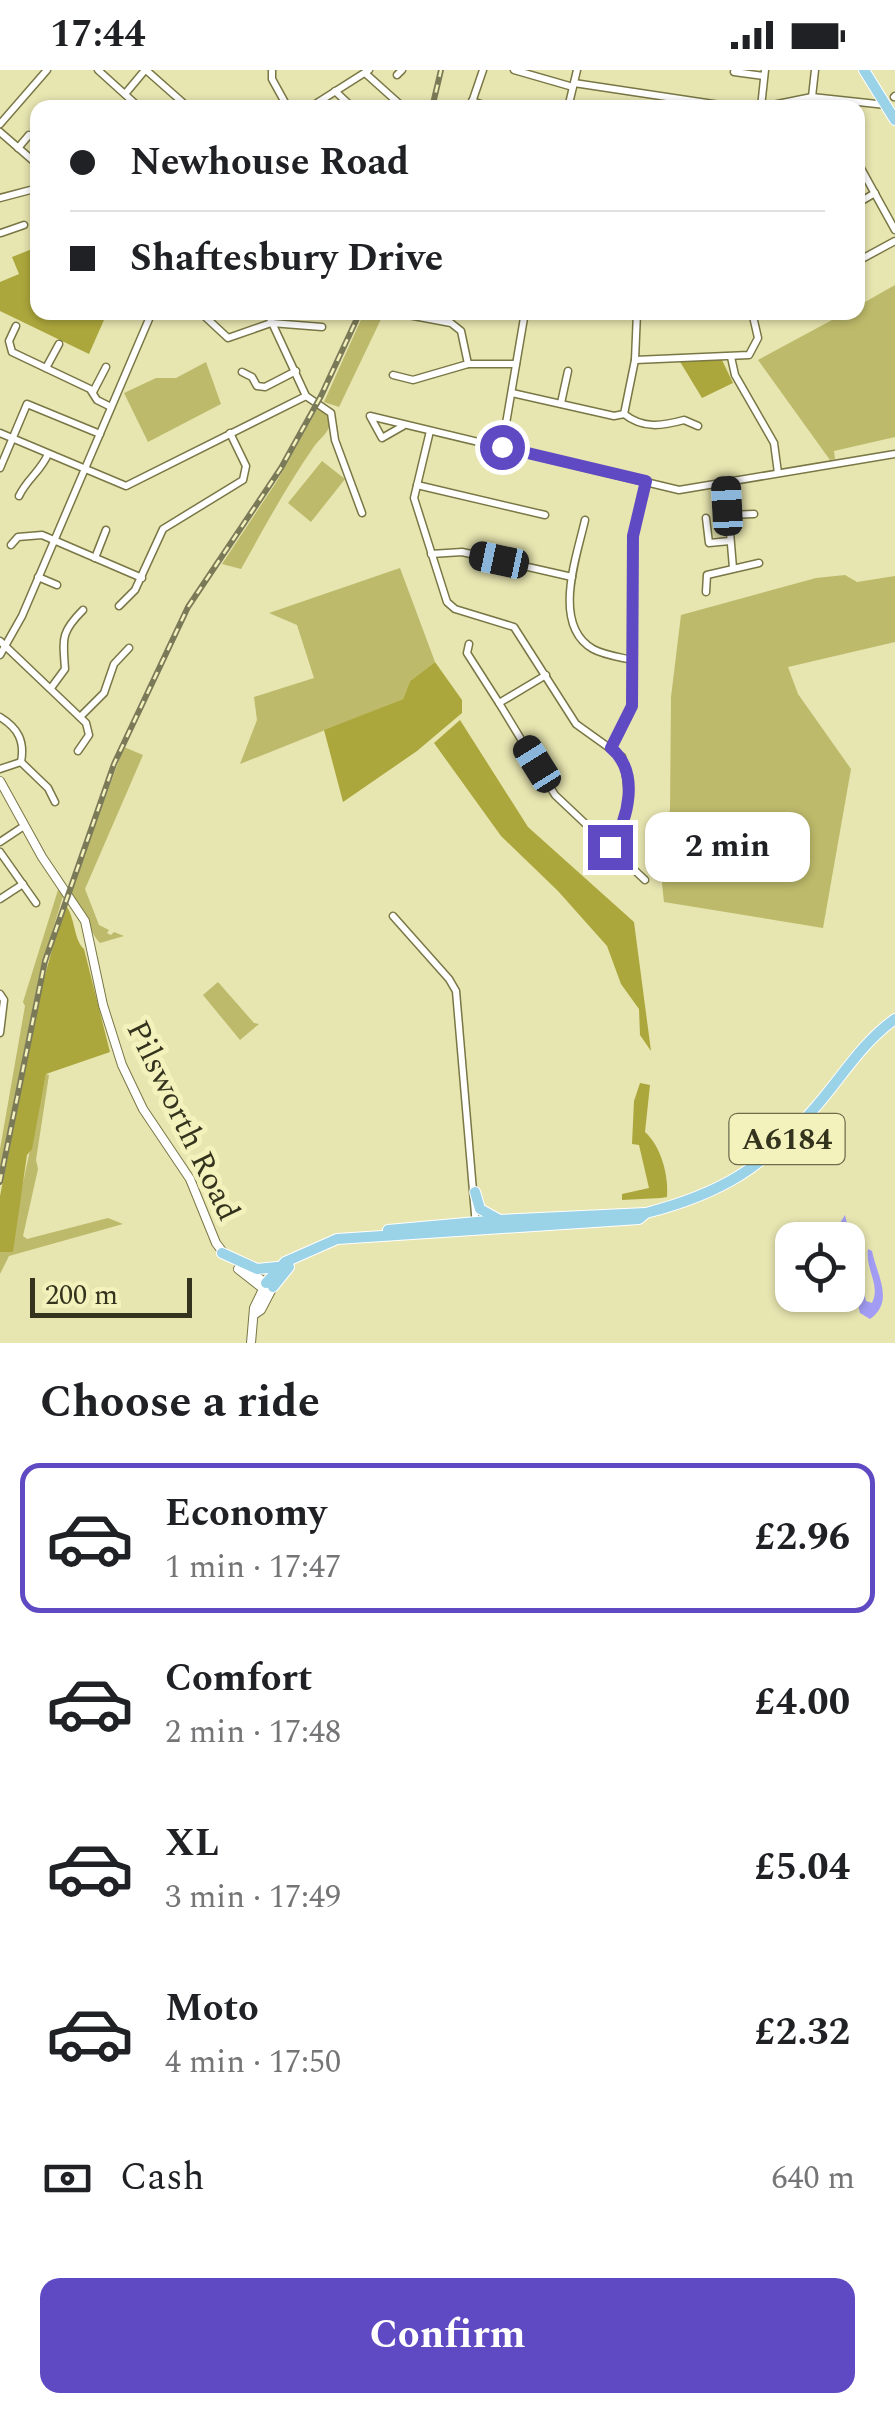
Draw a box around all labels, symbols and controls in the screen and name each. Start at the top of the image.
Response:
text: 17:44 [50,6,145,64]
text: Newhouse Road [130,134,409,192]
text: Shaftesbury Drive [130,230,443,288]
route start [480,425,525,470]
car [710,475,744,537]
car [467,539,531,581]
car [508,731,566,797]
callout: 2 min [645,812,810,882]
text: 2 min [685,822,770,871]
route end [588,825,633,870]
street label: Pilsworth Road [113,1012,252,1229]
road number: A6184 [730,1114,844,1164]
map controls [775,1222,865,1312]
button: locate [775,1222,865,1312]
scale bar [30,1273,192,1318]
text: 200 m [45,1274,118,1317]
text: Choose a ride [40,1368,320,1437]
text: Economy [165,1485,326,1543]
icon: car [45,1493,135,1583]
text: £2.96 [755,1509,850,1567]
text: 1 min · 17:47 [165,1543,341,1592]
text: Comfort [165,1650,312,1708]
icon: car [45,1658,135,1748]
text: £4.00 [755,1674,850,1732]
text: 2 min · 17:48 [165,1708,341,1757]
text: XL [165,1815,219,1873]
icon: car [45,1823,135,1913]
text: £5.04 [755,1839,850,1897]
text: 3 min · 17:49 [165,1873,341,1922]
text: Moto [165,1980,259,2038]
icon: car [45,1988,135,2078]
text: £2.32 [755,2004,850,2062]
text: 4 min · 17:50 [165,2038,341,2087]
text: Cash [120,2149,205,2207]
icon: cash [40,2151,95,2206]
text: 640 m [771,2154,855,2203]
button: Confirm [40,2278,855,2393]

